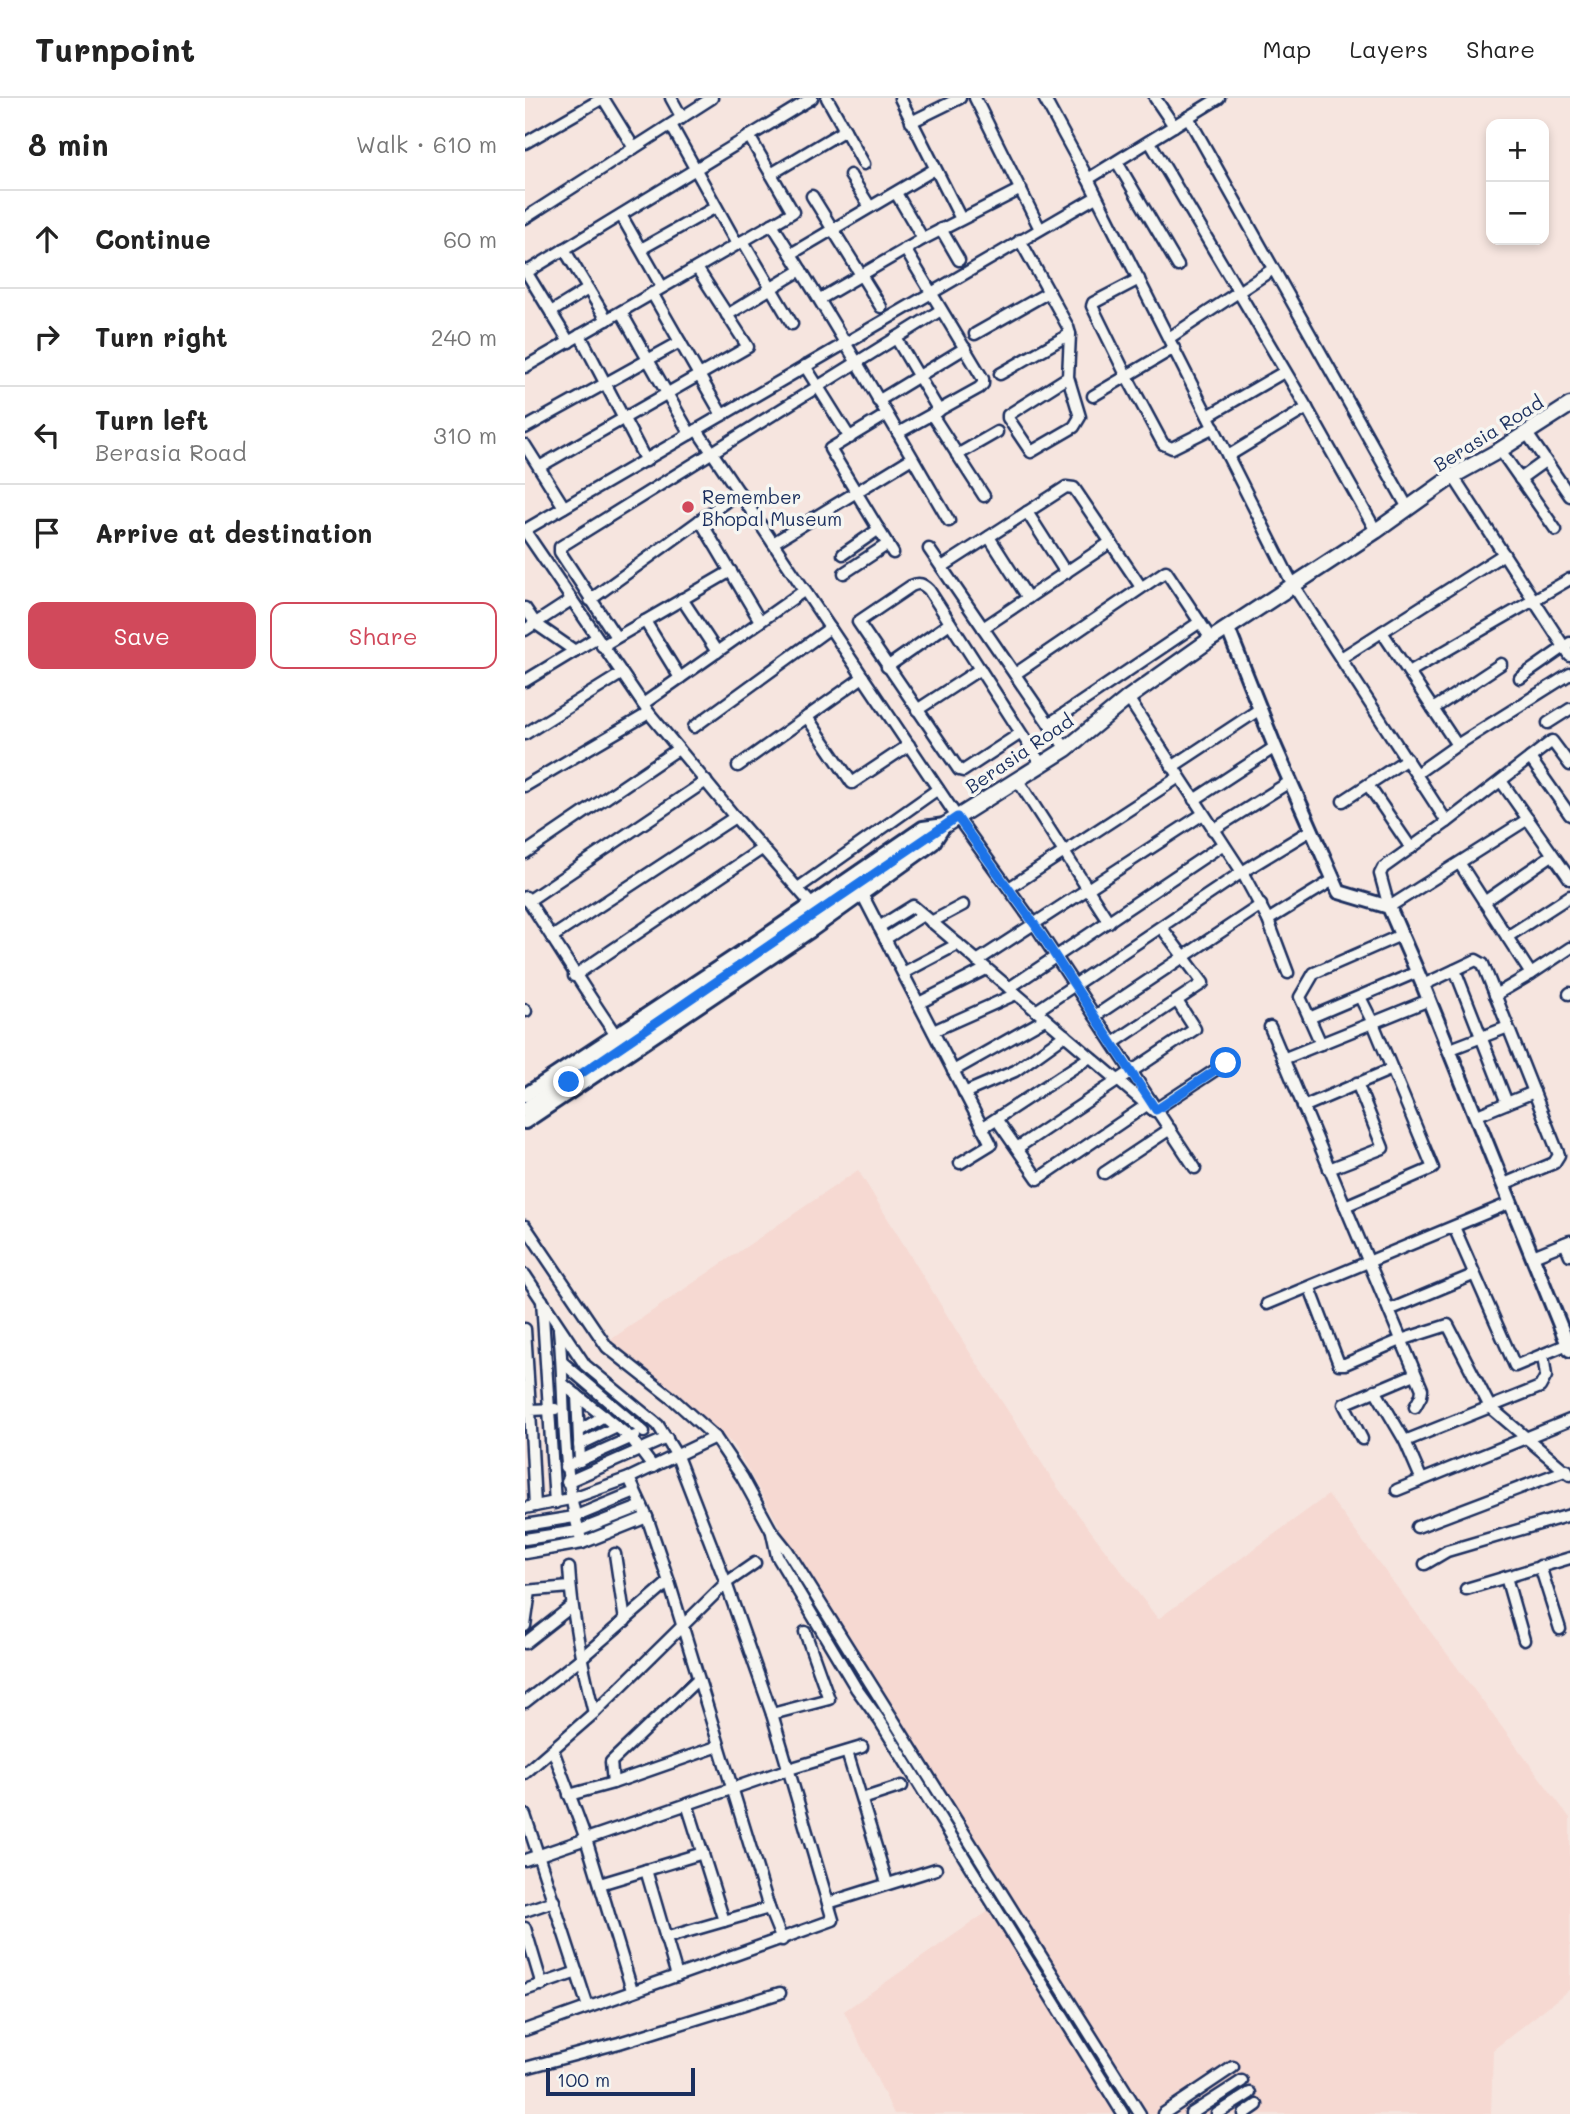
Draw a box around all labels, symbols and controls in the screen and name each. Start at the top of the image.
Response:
text: Turnpoint [35,27,195,70]
text: Map [1263,33,1311,64]
text: Layers [1349,33,1428,64]
text: Share [1466,33,1535,64]
map controls [1486,119,1549,245]
button: + [1486,119,1549,182]
text: 8 min [28,124,109,164]
text: Walk · 610 m [356,129,497,159]
button: − [1486,182,1549,245]
icon: ahead [28,220,66,258]
text: Continue [95,222,211,256]
text: 60 m [443,224,497,254]
icon: right [28,318,66,356]
text: Turn right [95,320,228,354]
text: 240 m [431,322,497,352]
street label: Berasia Road [1428,389,1548,477]
text: Turn left [95,403,208,437]
icon: left [28,416,66,454]
text: 310 m [433,420,497,450]
text: Berasia Road [95,437,247,467]
place label: Remember Bhopal Museum [702,484,842,531]
marker: Remember Bhopal Museum [680,499,696,515]
icon: arrive [28,514,66,552]
text: Arrive at destination [95,516,372,550]
button: Save [28,602,256,669]
button: Share [270,602,497,669]
street label: Berasia Road [960,708,1078,798]
route start [1210,1047,1241,1078]
route end [553,1066,584,1097]
scale bar [546,2065,695,2097]
text: 100 m [557,2067,610,2092]

